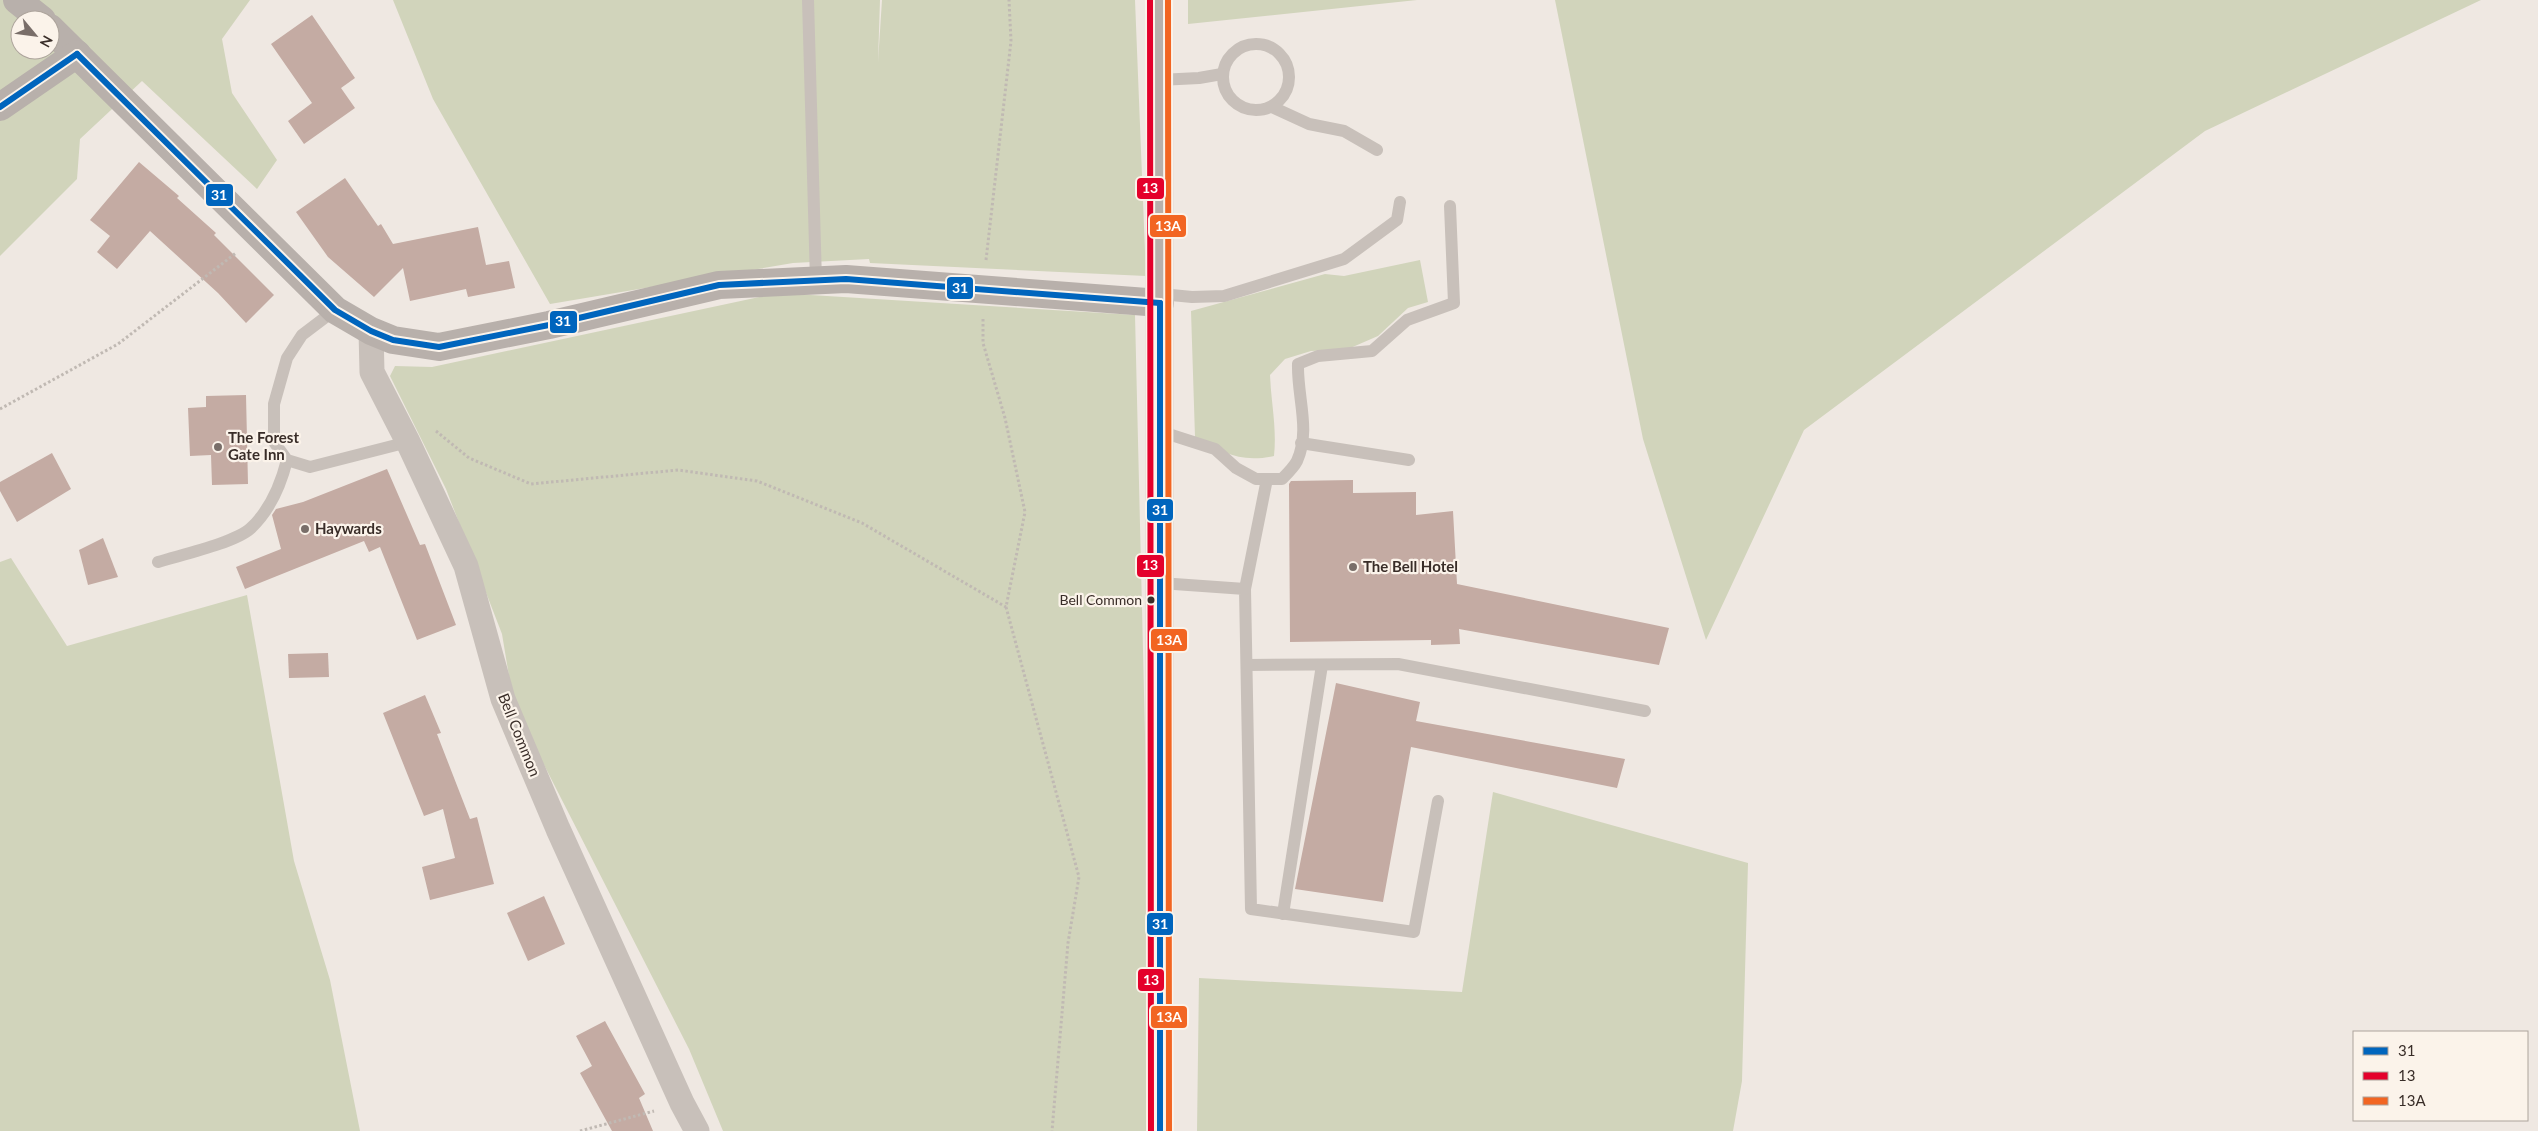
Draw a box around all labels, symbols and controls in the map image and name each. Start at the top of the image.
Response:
north arrow [10,10,60,60]
text: N [37,33,57,50]
line badge: 13 [1136,177,1165,200]
text: 13 [1142,179,1158,196]
line badge: 31 [205,183,234,207]
text: 31 [211,186,227,203]
line badge: 13A [1149,214,1187,238]
text: 13A [1155,217,1181,234]
line badge: 31 [946,276,974,300]
text: 31 [952,279,968,296]
line badge: 31 [549,310,578,334]
text: 31 [555,312,571,329]
place label: The Forest Gate Inn [228,428,299,463]
marker: The Forest Gate Inn [212,441,224,453]
line badge: 31 [1146,498,1174,522]
text: 31 [1152,501,1168,518]
place label: Haywards [315,519,382,537]
marker: Haywards [299,523,311,535]
line badge: 13 [1136,554,1165,578]
text: 13 [1142,556,1158,573]
place label: The Bell Hotel [1363,557,1458,575]
marker: The Bell Hotel [1347,561,1359,573]
place label: Bell Common [1060,591,1142,608]
marker: Bell Common [1146,595,1156,605]
line badge: 13A [1150,628,1188,652]
text: 13A [1156,631,1182,648]
street label: Bell Common [495,690,545,779]
line badge: 31 [1146,912,1174,936]
text: 31 [1152,915,1168,932]
line badge: 13 [1137,968,1165,992]
text: 13 [1143,971,1159,988]
line badge: 13A [1150,1005,1188,1029]
text: 13A [1156,1008,1182,1025]
legend [2353,1031,2528,1121]
text: 31 [2398,1041,2415,1059]
text: 13 [2398,1066,2415,1084]
text: 13A [2398,1091,2426,1109]

